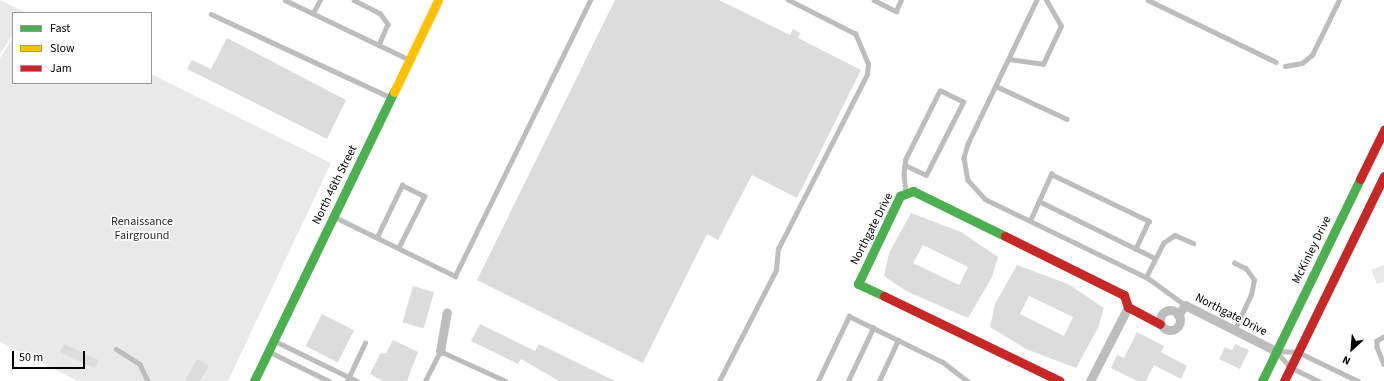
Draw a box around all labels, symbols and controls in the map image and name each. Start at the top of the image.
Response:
legend [12,12,152,84]
text: Fast [50,20,70,37]
text: Slow [50,40,75,57]
text: Jam [50,60,72,77]
street label: North 46th Street [310,143,360,227]
street label: Northgate Drive [848,191,896,267]
street label: McKinley Drive [1289,214,1335,286]
park label: Renaissance Fairground [111,215,173,243]
street label: Northgate Drive [1193,291,1269,339]
north arrow [1332,329,1372,369]
scale bar [14,343,87,369]
text: 50 m [19,349,43,366]
text: N [1340,352,1353,369]

